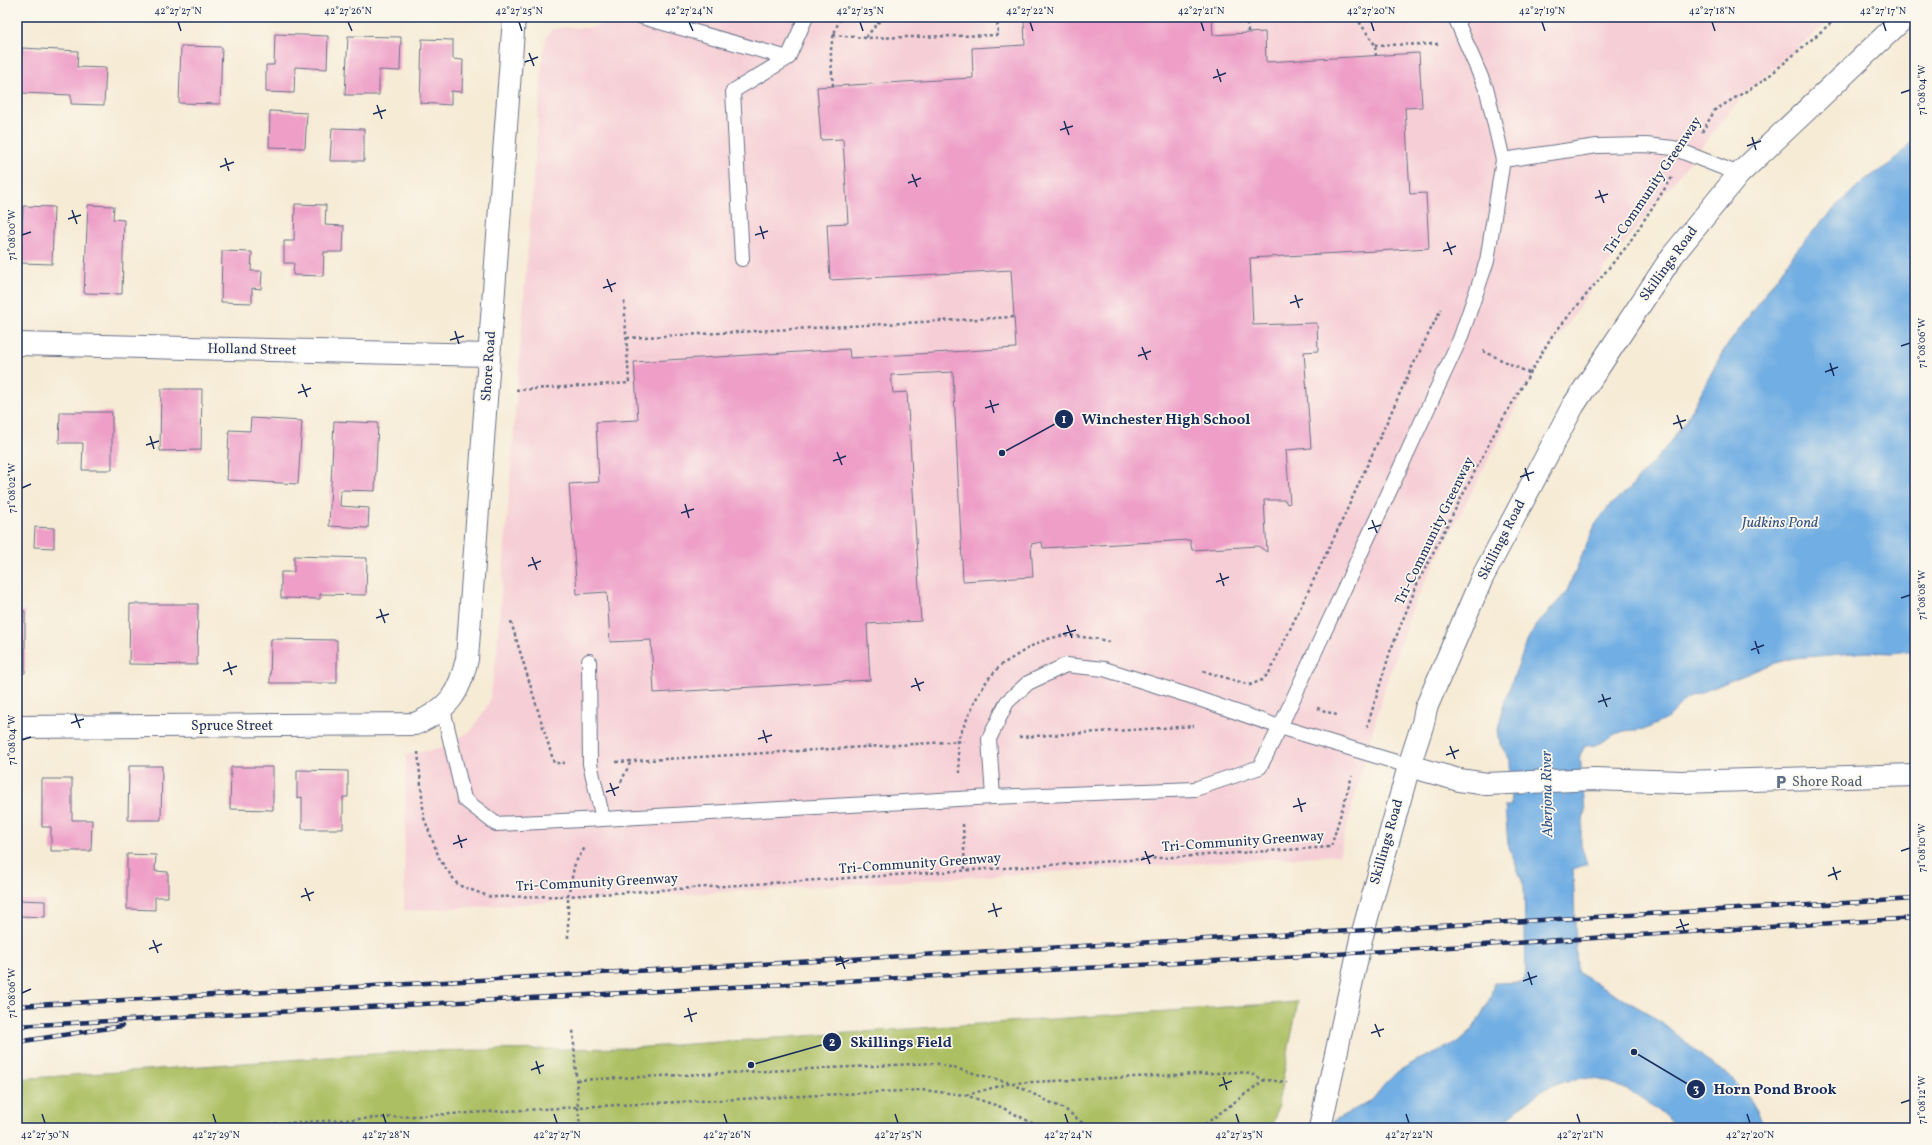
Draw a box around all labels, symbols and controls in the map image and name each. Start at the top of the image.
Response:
text: 42°27'27"N [154,4,202,18]
text: 42°27'26"N [324,4,373,18]
text: 42°27'25"N [495,4,543,18]
text: 42°27'24"N [665,4,714,18]
text: 42°27'23"N [836,4,884,18]
text: 42°27'22"N [1006,4,1055,18]
text: 42°27'21"N [1178,4,1225,18]
text: 42°27'20"N [1347,4,1396,18]
text: 42°27'19"N [1519,4,1566,18]
text: 42°27'18"N [1689,4,1736,18]
text: 42°27'17"N [1860,4,1907,18]
text: 71°08'04"W [1915,65,1929,115]
street label: Tri-Community Greenway [1600,113,1707,259]
text: 71°08'00"W [5,209,19,261]
street label: Skillings Road [1635,223,1703,305]
text: 71°08'06"W [1915,318,1929,368]
street label: Shore Road [477,330,501,402]
street label: Holland Street [207,340,297,360]
callout: Winchester High School [1054,405,1259,432]
text: Winchester High School [1082,410,1250,431]
text: 1 [1062,412,1067,428]
street label: Tri-Community Greenway [1391,453,1479,608]
text: 71°08'02"W [5,463,19,513]
street label: Skillings Road [1474,496,1531,584]
water label: Judkins Pond [1740,513,1818,534]
text: 71°08'08"W [1915,570,1929,620]
text: 71°08'04"W [5,715,19,765]
street label: Spruce Street [191,717,273,736]
water label: Aberjona River [1537,750,1559,839]
place label: Shore Road [1792,773,1863,792]
parking icon: Shore Road [1773,774,1789,790]
street label: Skillings Road [1366,797,1408,887]
text: 71°08'10"W [1915,824,1929,873]
street label: Tri-Community Greenway [1161,827,1325,857]
street label: Tri-Community Greenway [838,849,1002,879]
street label: Tri-Community Greenway [515,869,679,897]
text: 71°08'06"W [5,968,19,1018]
callout: Skillings Field [822,1028,959,1055]
text: Skillings Field [850,1033,952,1054]
text: 2 [829,1035,835,1051]
callout: Horn Pond Brook [1686,1076,1845,1103]
text: 71°08'12"W [1915,1076,1929,1124]
text: Horn Pond Brook [1713,1080,1837,1101]
text: 3 [1693,1082,1699,1098]
text: 42°27'30"N [21,1128,70,1142]
text: 42°27'29"N [192,1128,240,1142]
text: 42°27'28"N [362,1128,411,1142]
text: 42°27'27"N [533,1128,581,1142]
text: 42°27'26"N [703,1128,752,1142]
text: 42°27'25"N [874,1128,922,1142]
text: 42°27'24"N [1044,1128,1093,1142]
text: 42°27'23"N [1215,1128,1263,1142]
text: 42°27'22"N [1385,1128,1434,1142]
text: 42°27'21"N [1557,1128,1604,1142]
text: 42°27'20"N [1726,1128,1775,1142]

